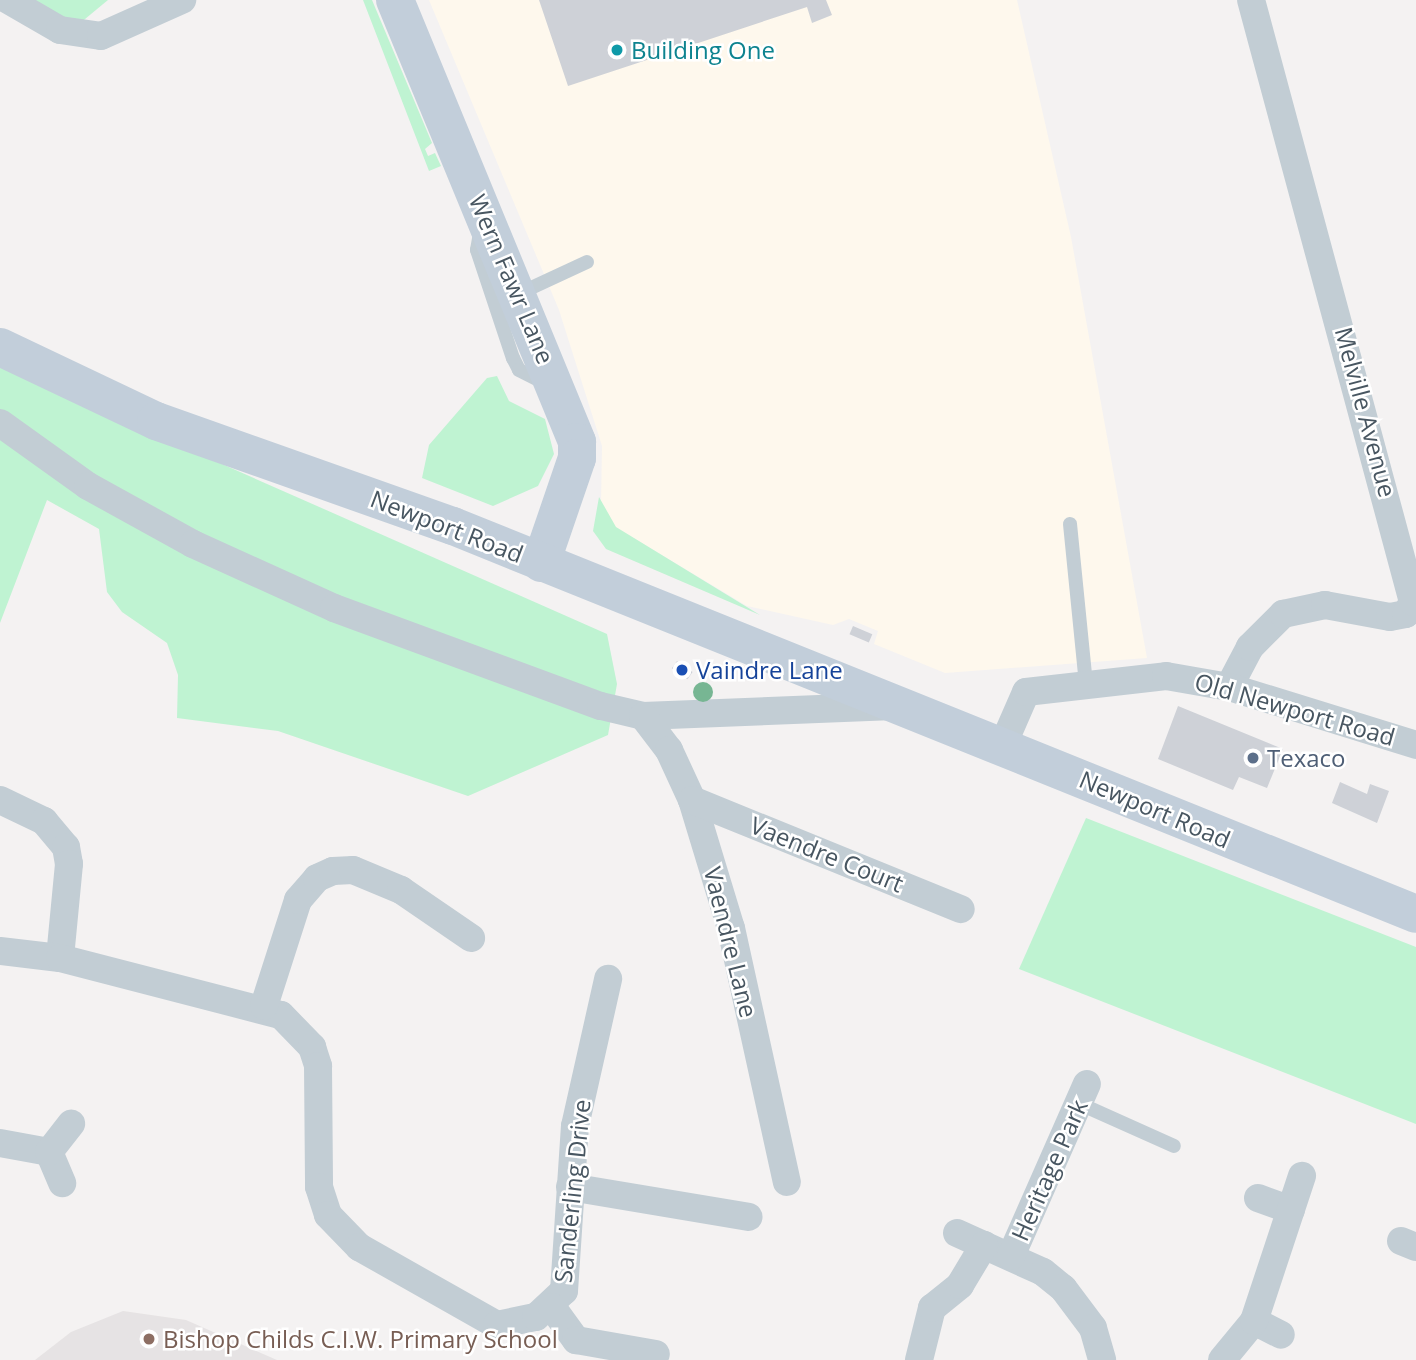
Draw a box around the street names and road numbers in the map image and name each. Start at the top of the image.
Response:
street label: Wern Fawr Lane [463,190,561,368]
street label: Melville Avenue [1330,324,1402,500]
street label: Newport Road [367,484,527,568]
street label: Old Newport Road [1192,667,1398,751]
street label: Newport Road [1075,764,1235,854]
street label: Vaendre Court [746,810,908,898]
street label: Vaendre Lane [698,864,764,1020]
street label: Heritage Park [1005,1095,1093,1245]
street label: Sanderling Drive [548,1098,596,1284]

